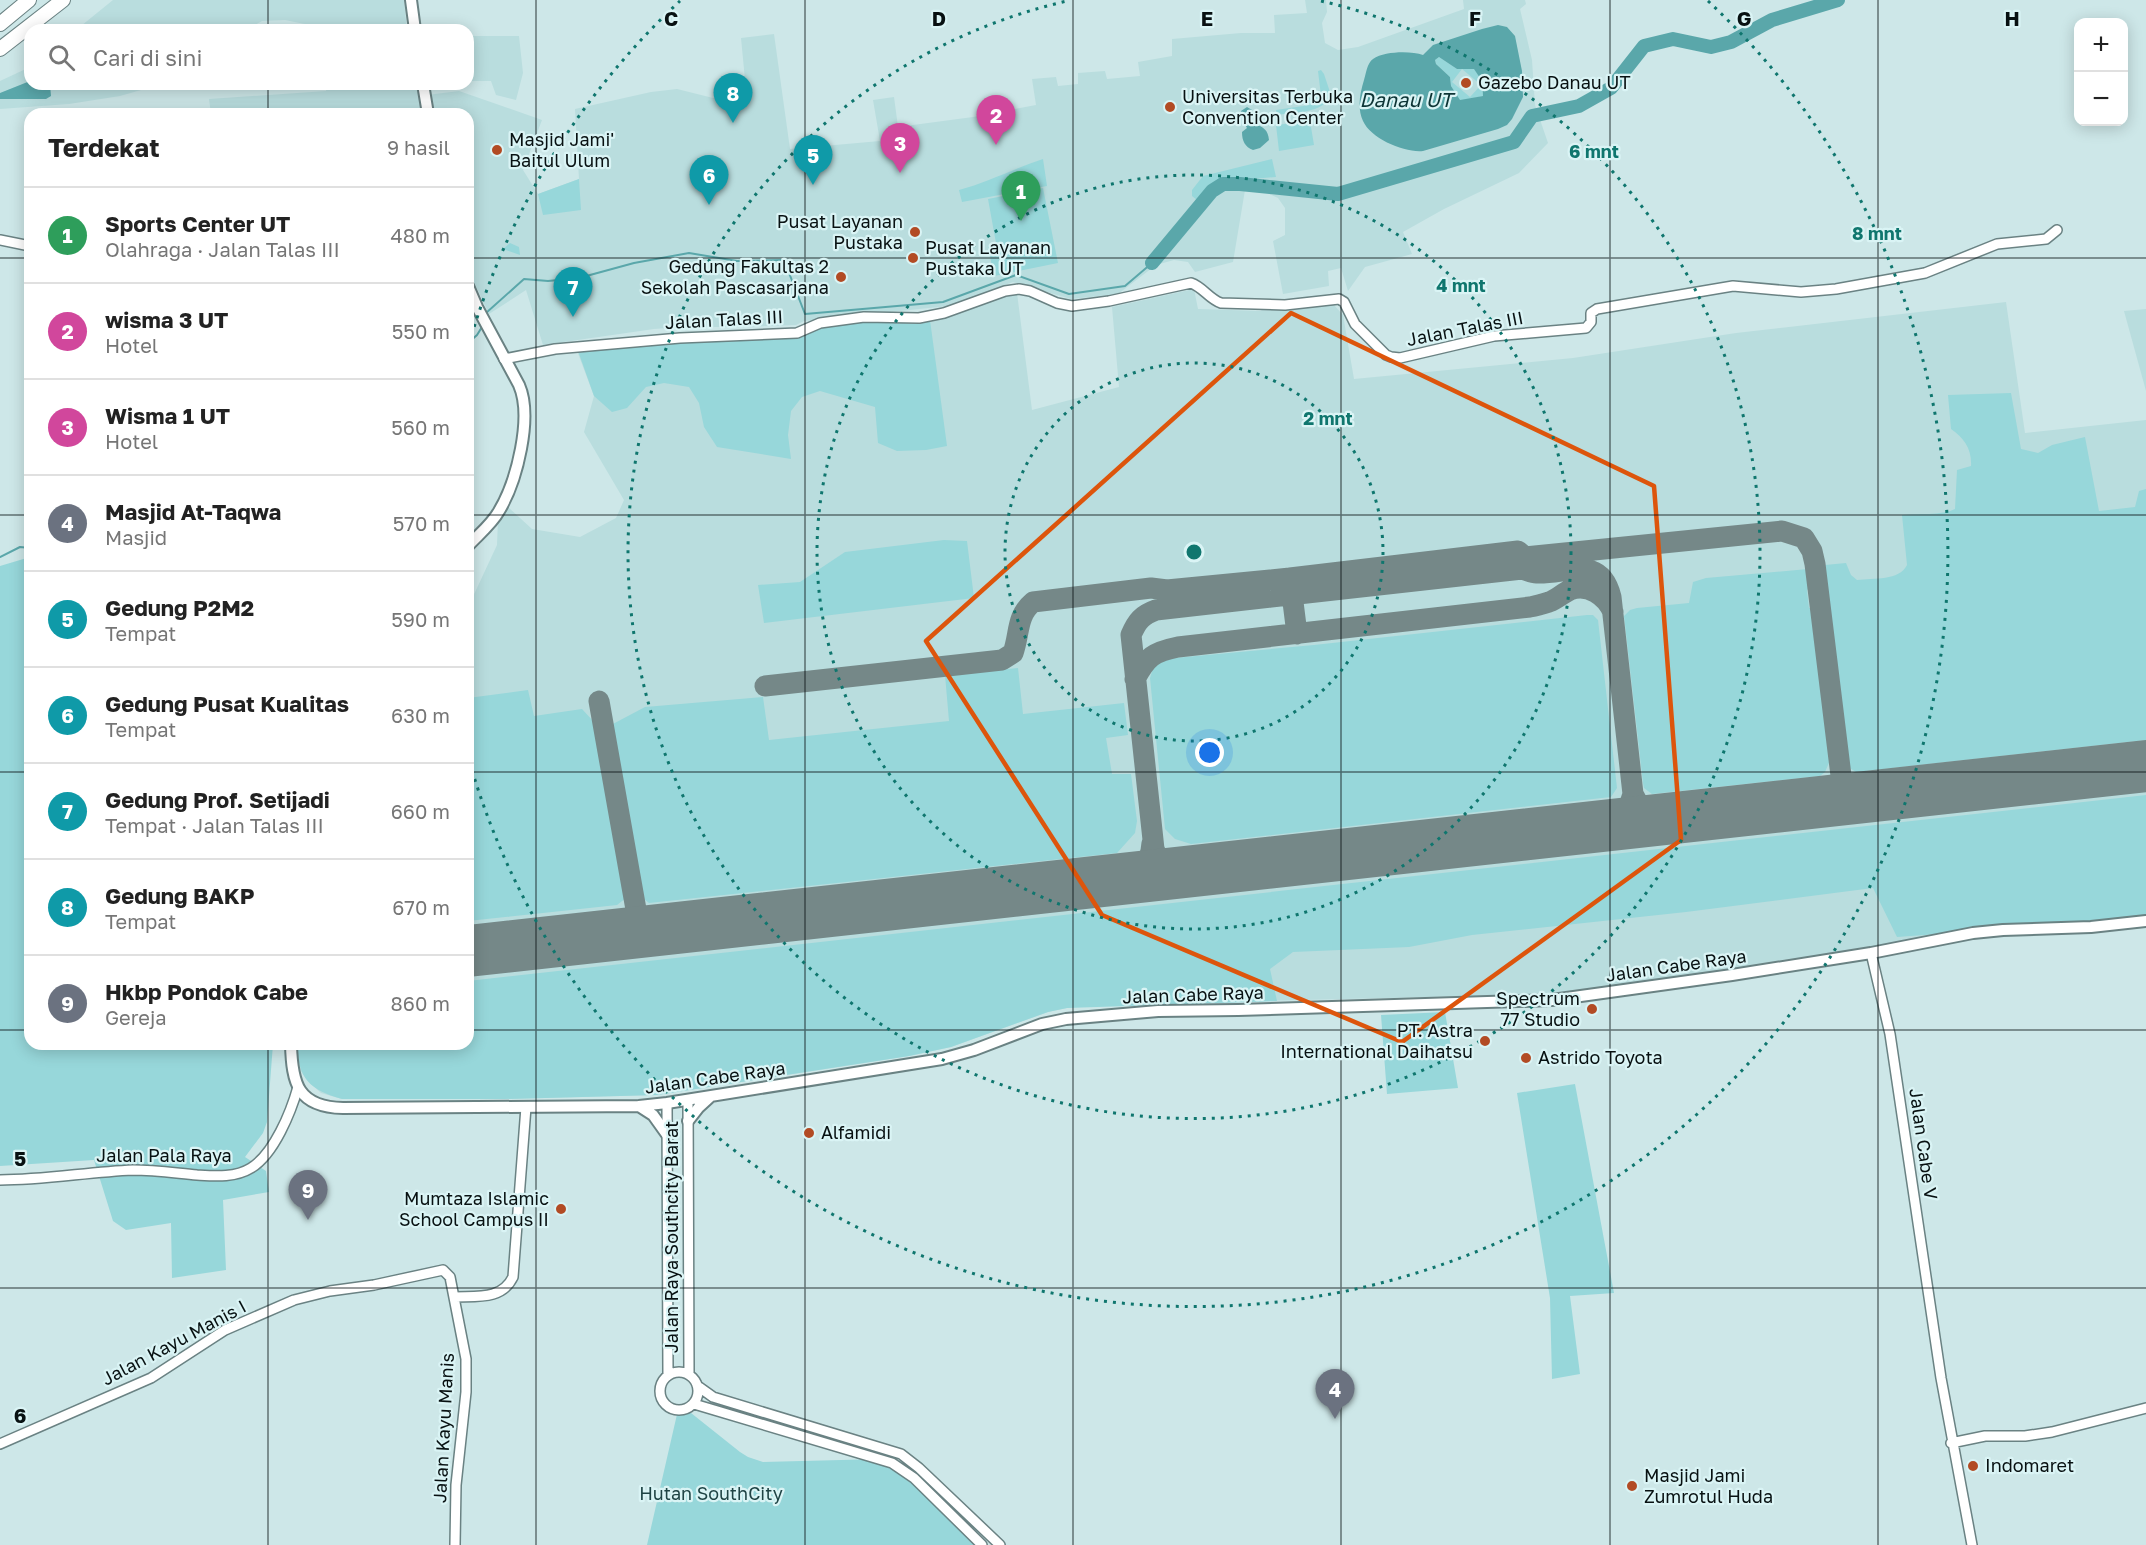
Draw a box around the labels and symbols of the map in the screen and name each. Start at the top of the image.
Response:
text: C [664,6,678,30]
text: D [932,6,946,30]
text: E [1201,6,1213,30]
text: F [1469,6,1481,30]
text: G [1737,6,1751,30]
text: H [2004,6,2020,30]
place label: Gazebo Danau UT [1478,71,1631,93]
pin: 8 [714,74,752,123]
marker: Gazebo Danau UT [1459,76,1473,90]
place label: Universitas Terbuka Convention Center [1182,85,1353,128]
water label: Danau UT [1360,87,1456,111]
pin: 2 [976,96,1016,145]
marker: Universitas Terbuka Convention Center [1163,100,1177,114]
pin: 3 [880,124,920,173]
place label: Masjid Jami' Baitul Ulum [509,128,614,171]
pin: 5 [794,136,832,185]
text: 6 mnt [1569,140,1619,162]
marker: Masjid Jami' Baitul Ulum [490,143,504,157]
pin: 6 [690,156,728,205]
pin: 1 [1002,172,1040,221]
place label: Pusat Layanan Pustaka [777,210,903,253]
text: 8 mnt [1852,222,1902,244]
marker: Pusat Layanan Pustaka [908,225,922,239]
place label: Pusat Layanan Pustaka UT [925,236,1051,279]
marker: Pusat Layanan Pustaka UT [906,251,920,265]
place label: Gedung Fakultas 2 Sekolah Pascasarjana [641,255,829,298]
pin: 7 [554,268,592,317]
marker: Gedung Fakultas 2 Sekolah Pascasarjana [834,270,848,284]
text: 4 mnt [1436,274,1486,296]
street label: Jalan Talas III [664,305,784,333]
street label: Jalan Talas III [1405,306,1525,350]
text: 2 mnt [1303,407,1353,429]
centre of rings [1184,542,1204,562]
your location [1195,738,1224,767]
street label: Jalan Cabe Raya [1604,944,1748,986]
street label: Jalan Cabe Raya [1122,981,1264,1007]
place label: Spectrum 77 Studio [1496,987,1580,1030]
marker: Spectrum 77 Studio [1585,1002,1599,1016]
place label: PT. Astra International Daihatsu [1280,1019,1473,1062]
marker: PT. Astra International Daihatsu [1478,1034,1492,1048]
place label: Astrido Toyota [1538,1046,1663,1068]
marker: Astrido Toyota [1519,1051,1533,1065]
street label: Jalan Cabe Raya [643,1056,787,1098]
street label: Jalan Cabe V [1905,1087,1943,1201]
street label: Jalan Raya Southcity Barat [660,1121,682,1353]
place label: Alfamidi [821,1121,891,1143]
marker: Alfamidi [802,1126,816,1140]
street label: Jalan Pala Raya [96,1144,232,1166]
text: 5 [14,1146,26,1170]
pin: 9 [288,1170,328,1220]
place label: Mumtaza Islamic School Campus II [399,1187,549,1230]
marker: Mumtaza Islamic School Campus II [554,1202,568,1216]
street label: Jalan Kayu Manis I [98,1295,250,1389]
street label: Jalan Kayu Manis [428,1352,458,1504]
pin: 4 [1316,1370,1354,1419]
text: 6 [14,1403,26,1427]
place label: Indomaret [1985,1454,2074,1476]
marker: Indomaret [1966,1459,1980,1473]
place label: Masjid Jami Zumrotul Huda [1644,1464,1773,1507]
marker: Masjid Jami Zumrotul Huda [1625,1479,1639,1493]
park label: Hutan SouthCity [639,1482,783,1504]

